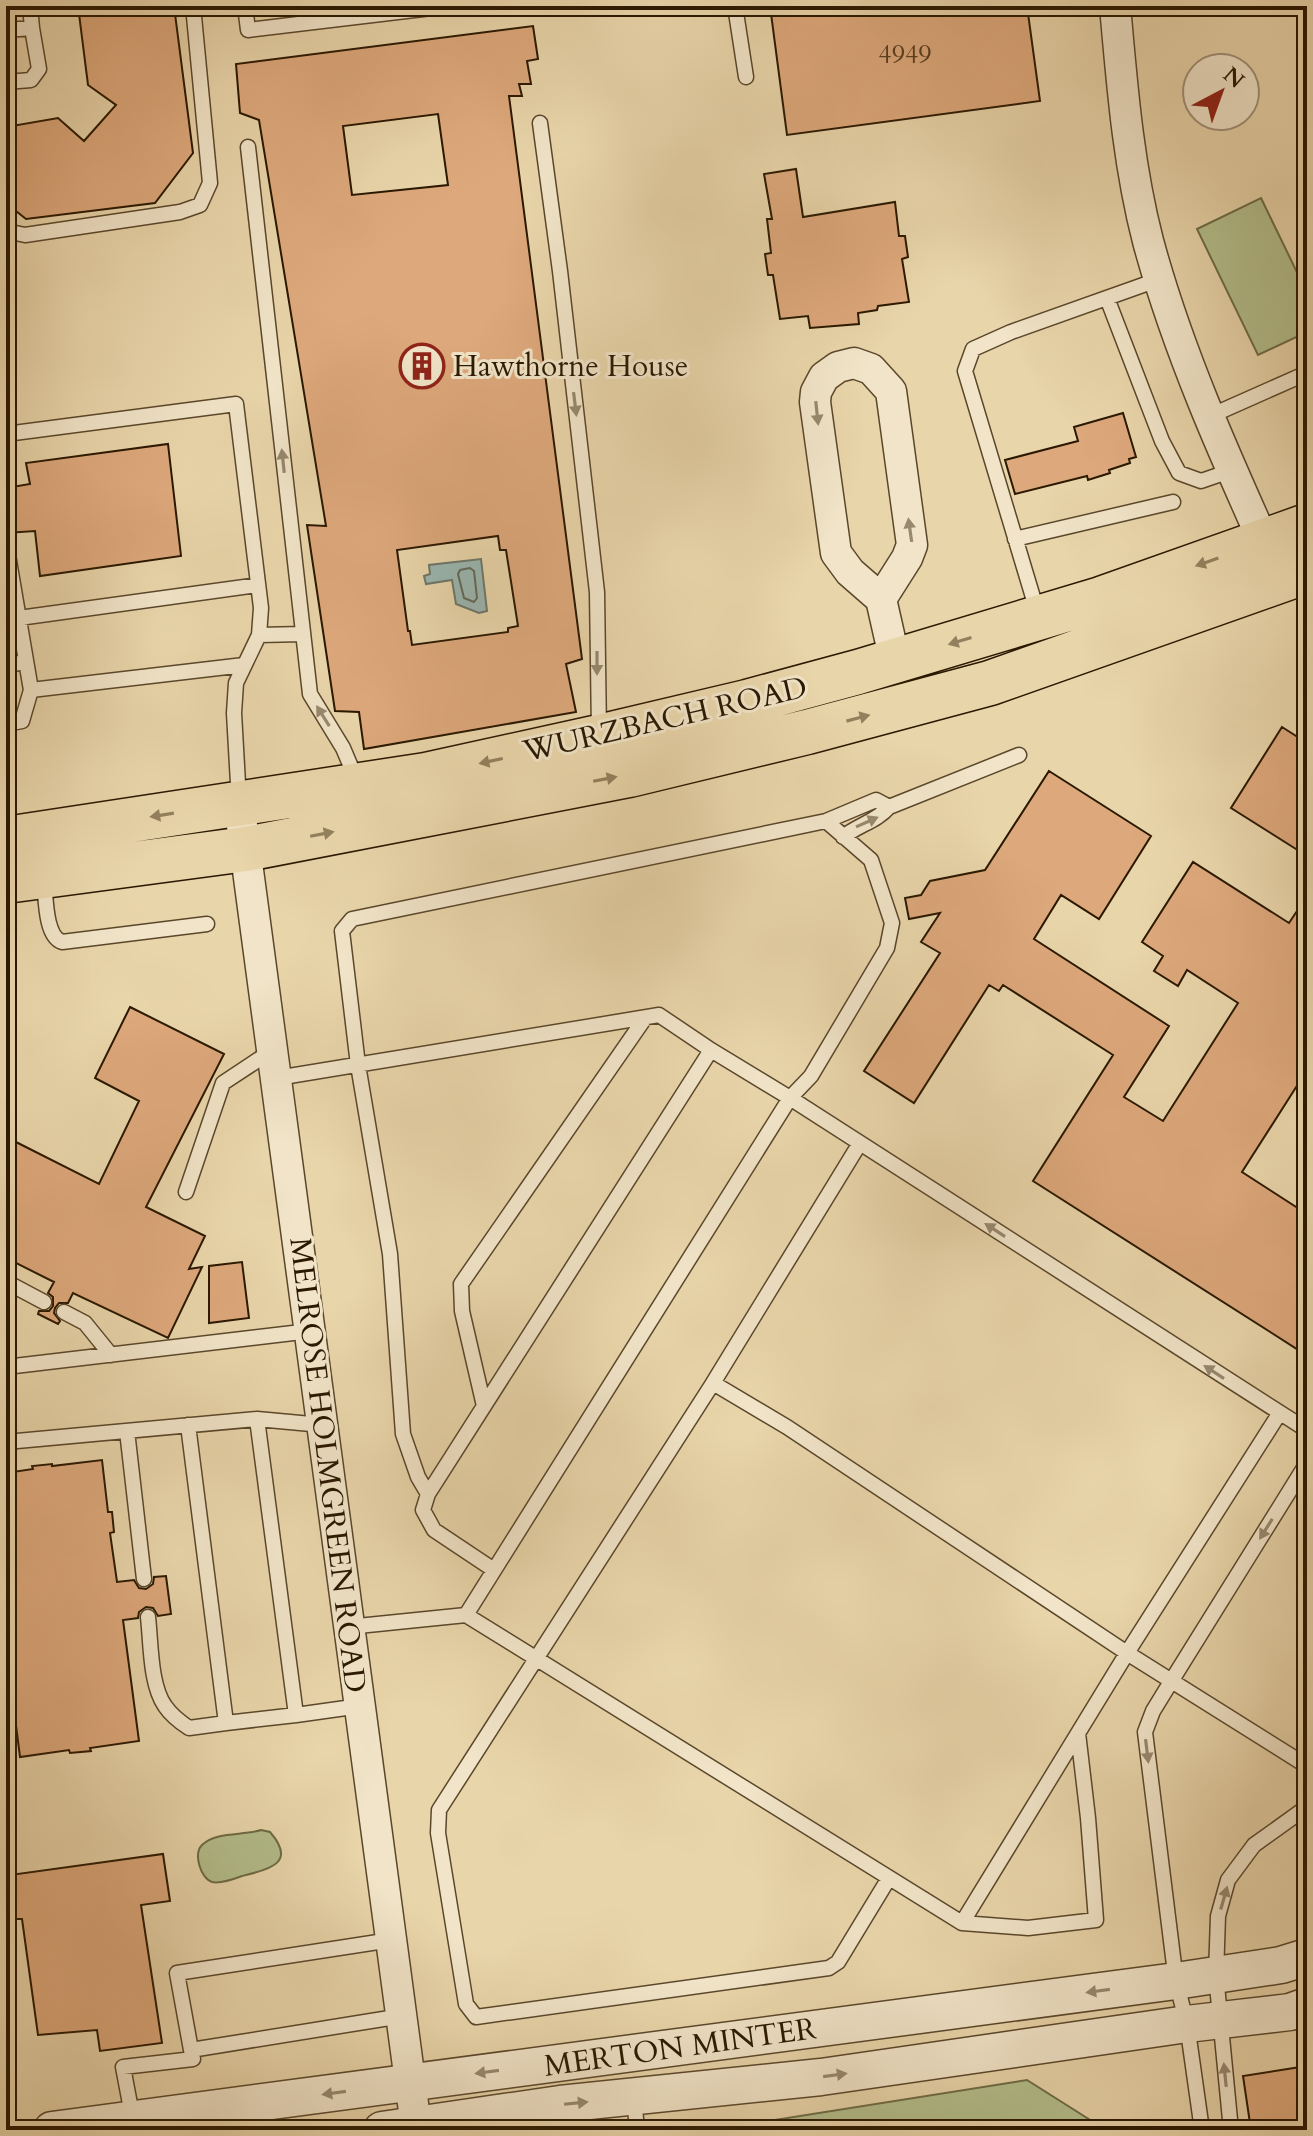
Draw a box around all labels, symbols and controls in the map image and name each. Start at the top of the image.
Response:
house number: 4949 [878,37,932,72]
north arrow [1181,52,1261,132]
text: N [1216,60,1251,95]
building icon: Hawthorne House [398,342,446,390]
place label: Hawthorne House [453,346,688,387]
one-way arrow [569,392,582,417]
one-way arrow [810,400,823,425]
one-way arrow [277,448,290,473]
one-way arrow [903,517,916,542]
one-way arrow [1195,556,1219,568]
one-way arrow [948,635,972,648]
one-way arrow [591,651,603,676]
street label: WURZBACH ROAD [518,667,811,772]
one-way arrow [317,705,331,727]
one-way arrow [845,712,870,724]
one-way arrow [478,755,503,768]
one-way arrow [593,773,618,785]
one-way arrow [149,809,174,822]
one-way arrow [855,816,879,829]
one-way arrow [310,827,335,839]
one-way arrow [985,1223,1006,1238]
street label: MELROSE HOLMGREEN ROAD [279,1235,376,1695]
one-way arrow [1203,1364,1224,1379]
one-way arrow [1259,1518,1273,1540]
one-way arrow [1141,1739,1154,1764]
one-way arrow [1218,1885,1230,1910]
one-way arrow [1085,1985,1110,1998]
street label: MERTON MINTER [541,2008,819,2087]
one-way arrow [1218,2062,1231,2087]
one-way arrow [474,2066,499,2079]
one-way arrow [822,2068,847,2081]
one-way arrow [321,2087,346,2100]
one-way arrow [564,2096,589,2109]

